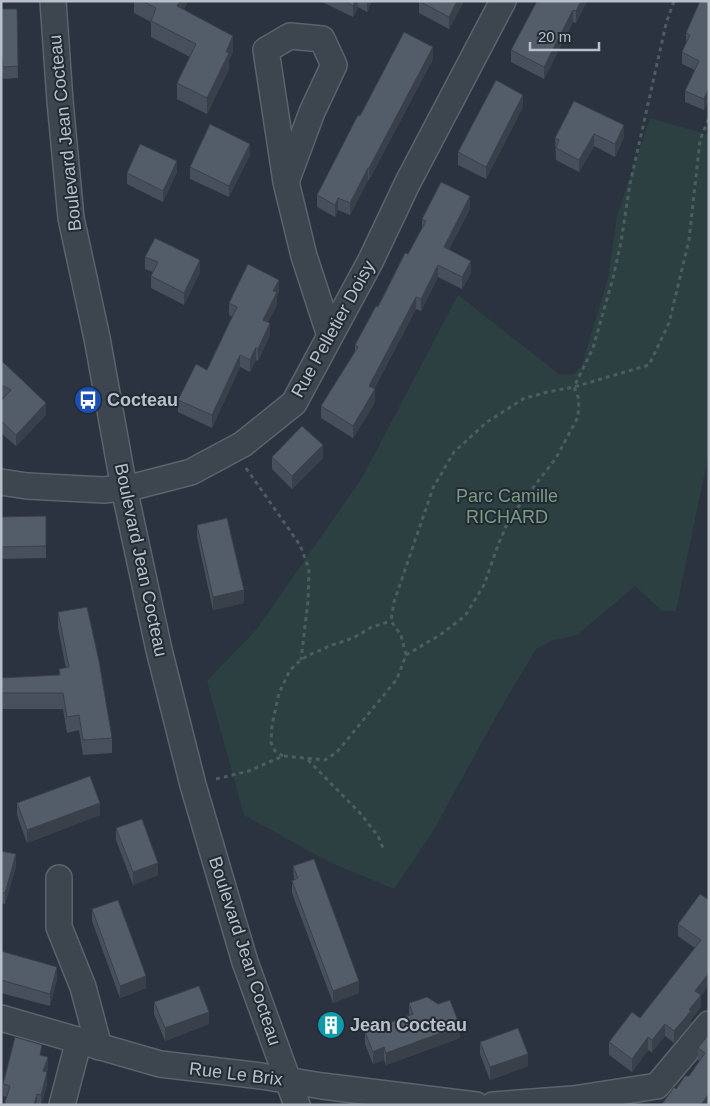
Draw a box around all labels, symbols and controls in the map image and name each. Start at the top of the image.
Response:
scale bar [530,20,599,52]
text: 20 m [538,28,571,45]
street label: Boulevard Jean Cocteau [45,34,85,232]
street label: Rue Pelletier Doisy [287,257,379,401]
bus stop icon: Cocteau [73,385,103,415]
place label: Cocteau [107,390,178,410]
street label: Boulevard Jean Cocteau [111,462,171,658]
park label: Parc Camille RICHARD [456,486,558,527]
street label: Boulevard Jean Cocteau [205,854,285,1048]
building icon: Jean Cocteau [316,1010,346,1040]
place label: Jean Cocteau [350,1015,467,1035]
street label: Rue Le Brix [188,1058,284,1090]

